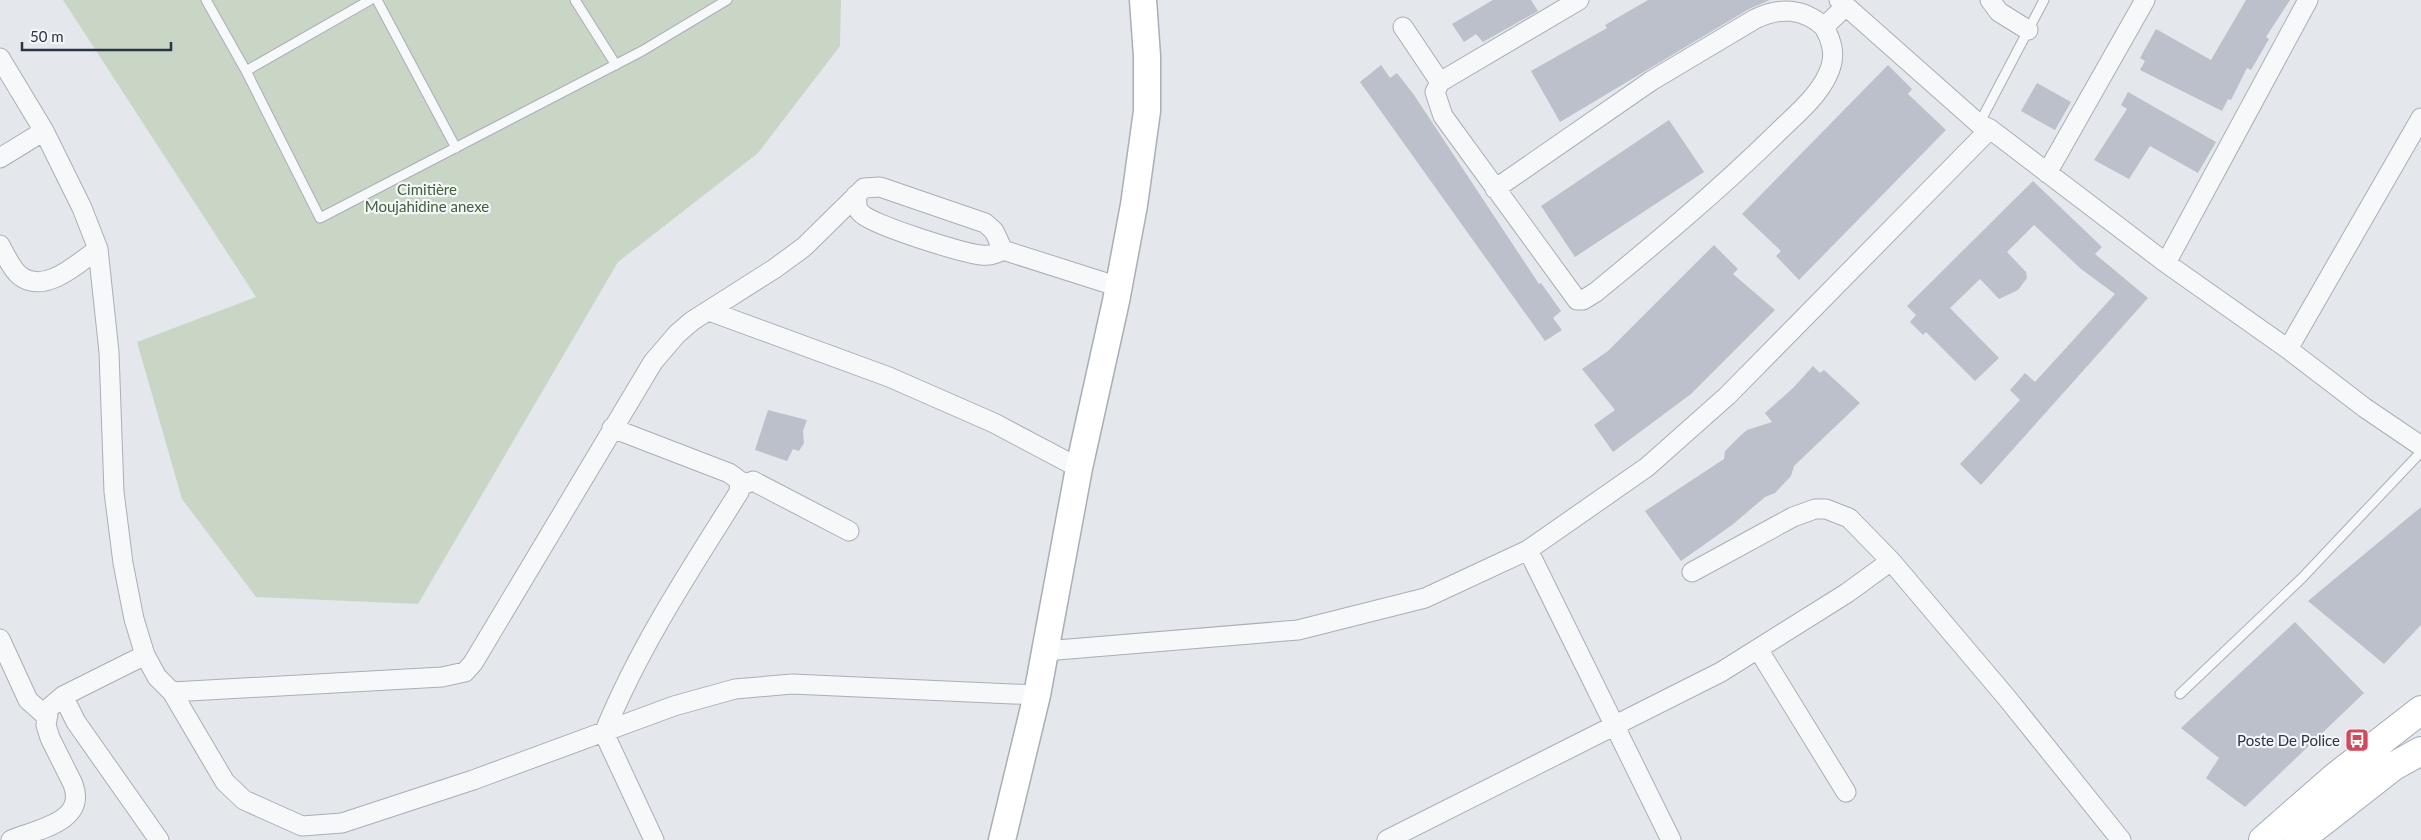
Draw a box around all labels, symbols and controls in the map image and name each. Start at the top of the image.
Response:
scale bar [22,20,171,52]
text: 50 m [30,27,64,45]
park label: Cimitière Moujahidine anexe [365,180,489,215]
bus stop icon: Poste De Police [2344,727,2370,753]
place label: Poste De Police [2237,731,2340,749]

